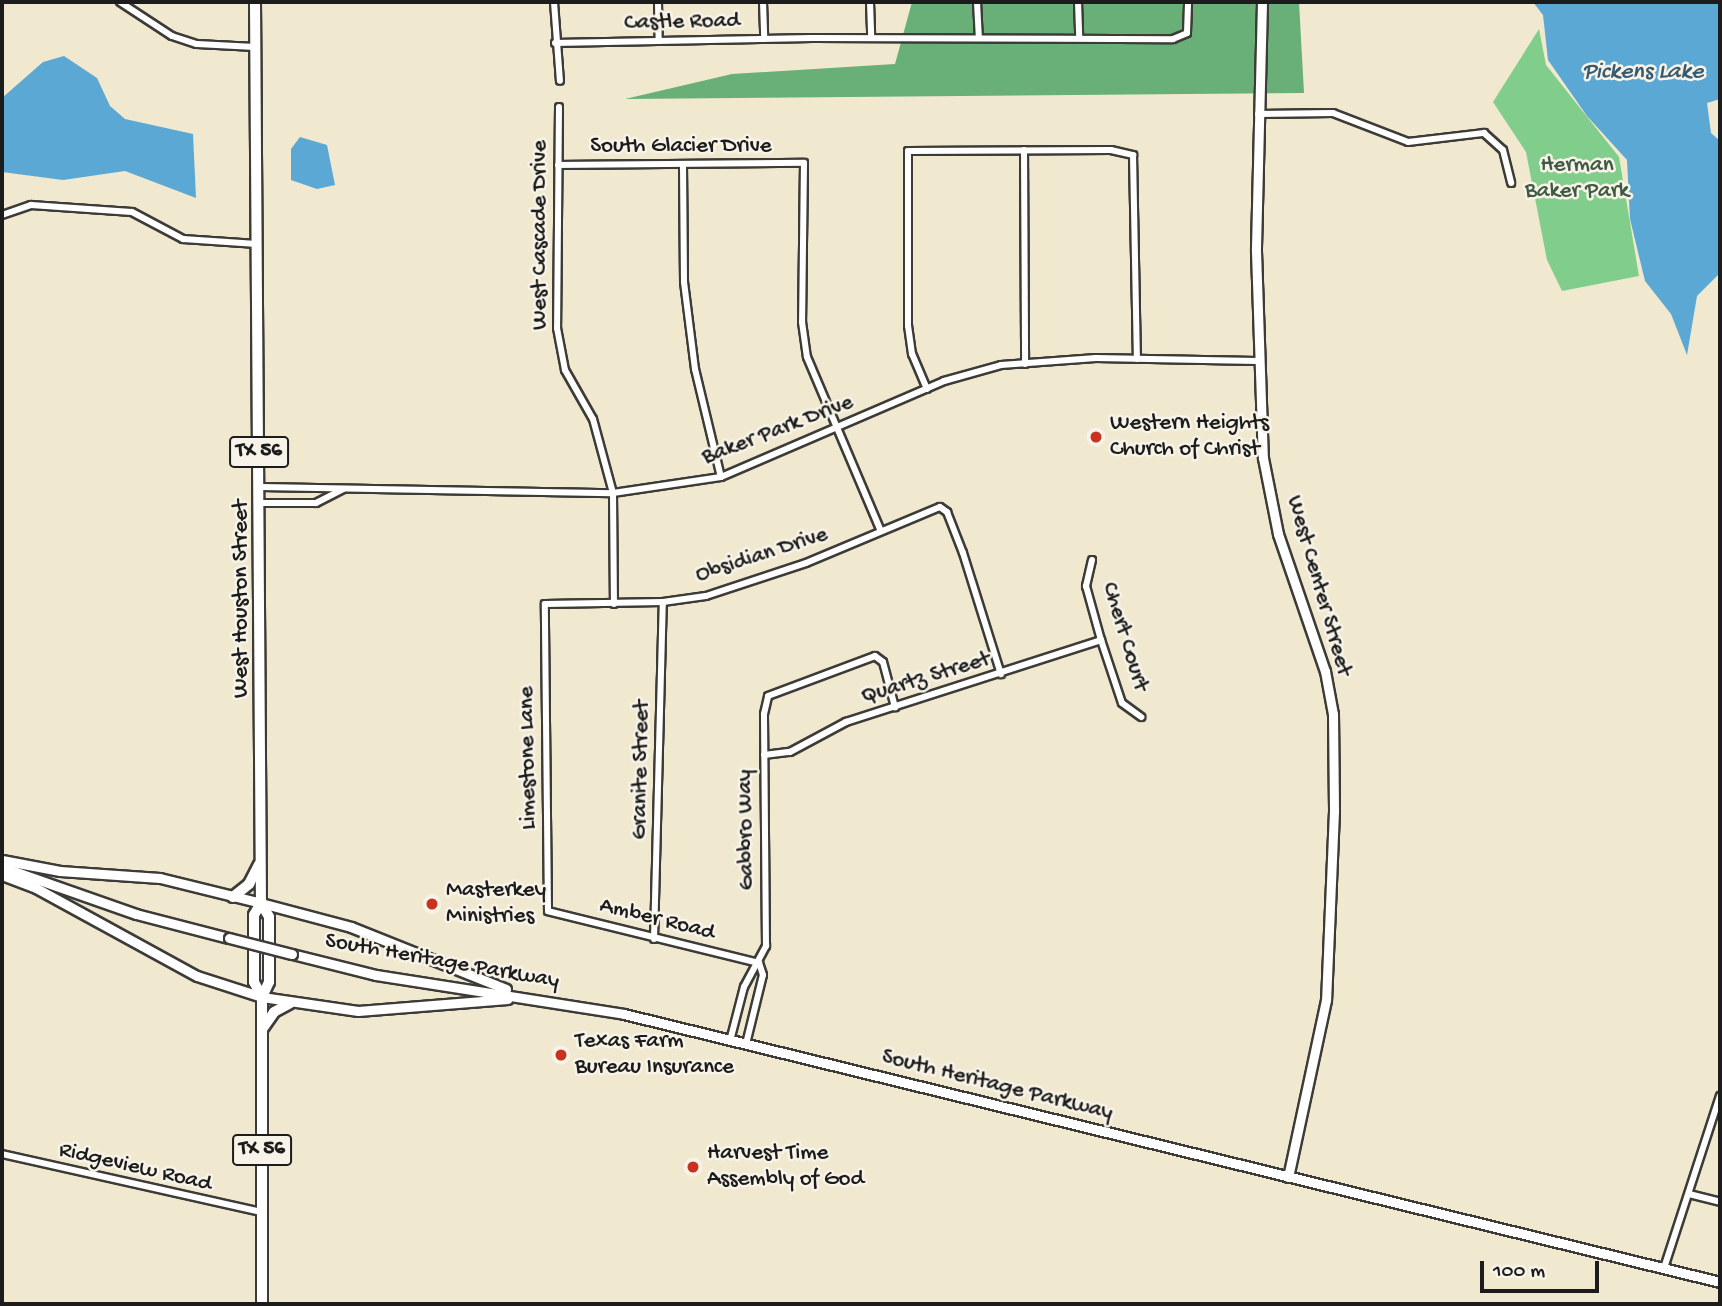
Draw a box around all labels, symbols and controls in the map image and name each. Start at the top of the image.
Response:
street label: Castle Road [624,8,740,38]
water label: Pickens Lake [1583,59,1703,87]
street label: South Glacier Drive [590,133,772,161]
street label: West Cascade Drive [527,140,555,330]
park label: Herman Baker Park [1525,152,1629,206]
street label: Baker Park Drive [699,390,857,472]
place label: Western Heights Church of Christ [1110,410,1269,464]
marker: Western Heights Church of Christ [1088,429,1104,445]
road number: TX 56 [228,434,290,470]
street label: West Center Street [1279,493,1357,679]
street label: West Houston Street [228,500,256,698]
street label: Obsidian Drive [693,522,831,590]
street label: Chert Court [1094,579,1154,695]
street label: Quartz Street [858,646,994,712]
street label: Limestone Lane [514,686,544,830]
street label: Granite Street [627,700,657,840]
street label: Gabbro Way [732,769,762,891]
place label: Masterkey Ministries [446,877,546,931]
street label: Amber Road [597,892,717,948]
marker: Masterkey Ministries [424,896,440,912]
street label: South Heritage Parkway [323,928,561,996]
place label: Texas Farm Bureau Insurance [575,1028,734,1082]
street label: South Heritage Parkway [879,1044,1115,1128]
marker: Texas Farm Bureau Insurance [553,1047,569,1063]
road number: TX 56 [230,1132,294,1168]
street label: Ridgeview Road [56,1137,214,1199]
place label: Harvest Time Assembly of God [707,1140,864,1194]
marker: Harvest Time Assembly of God [685,1159,701,1175]
scale bar [1484,1246,1603,1290]
text: 100 m [1493,1260,1545,1285]

